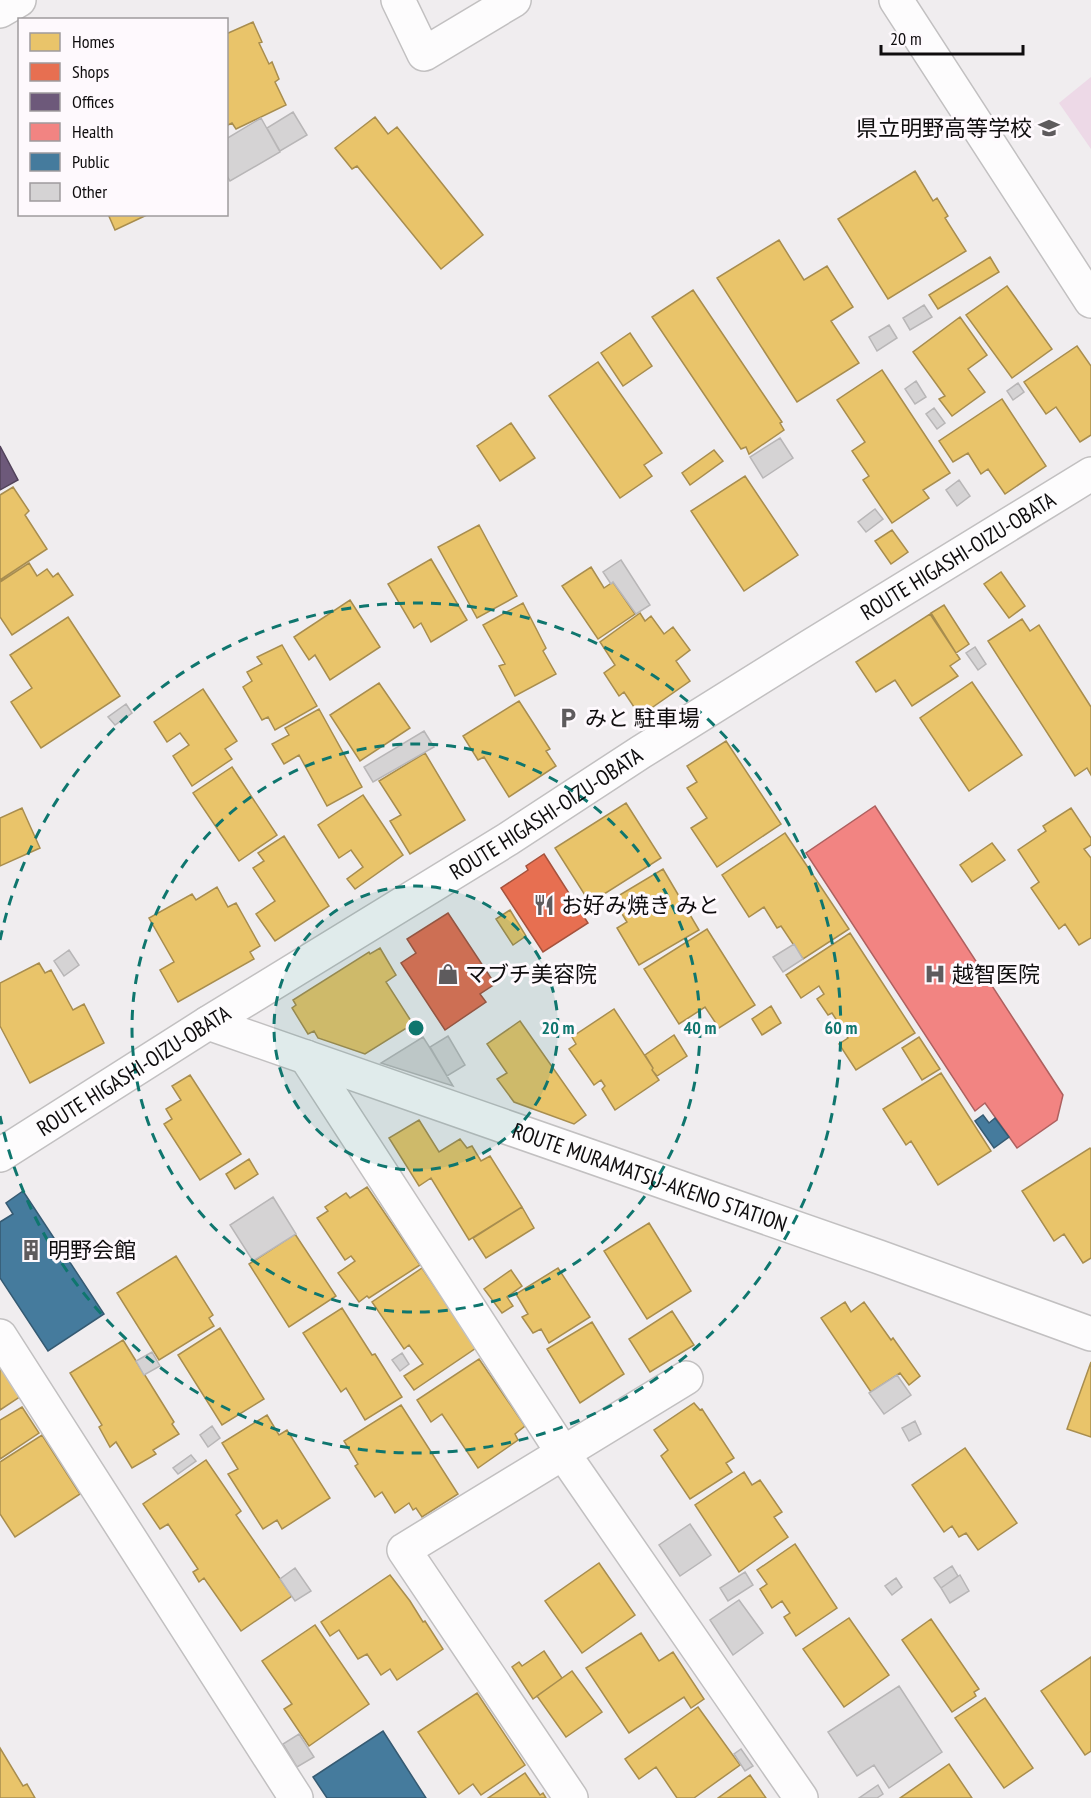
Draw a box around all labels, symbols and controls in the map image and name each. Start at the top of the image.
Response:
legend [18,18,228,216]
scale bar [881,18,1024,56]
text: 20 m [890,27,922,50]
text: Homes [72,30,115,53]
text: Shops [72,60,109,83]
text: Offices [72,90,114,113]
place label: 県立明野高等学校 [856,114,1032,142]
school or university icon: 県立明野高等学校 [1037,116,1061,140]
text: Health [72,120,113,143]
text: Public [72,150,110,173]
text: Other [72,180,107,203]
street label: ROUTE HIGASHI-OIZU-OBATA [855,485,1061,626]
place label: みと 駐車場 [585,704,700,732]
parking icon: みと 駐車場 [556,706,580,730]
street label: ROUTE HIGASHI-OIZU-OBATA [444,741,648,886]
place label: お好み焼き みと [561,891,720,919]
restaurant icon: お好み焼き みと [532,893,556,917]
place label: マブチ美容院 [465,960,597,988]
place label: 越智医院 [952,960,1040,988]
shop icon: マブチ美容院 [436,962,460,986]
hospital icon: 越智医院 [923,962,947,986]
street label: ROUTE HIGASHI-OIZU-OBATA [31,998,236,1142]
text: 20 m [542,1016,574,1039]
text: 40 m [684,1016,716,1039]
text: 60 m [825,1016,857,1039]
centre of rings [406,1018,426,1038]
street label: ROUTE MURAMATSU-AKENO STATION [509,1116,791,1238]
place label: 明野会館 [48,1236,136,1264]
building icon: 明野会館 [19,1238,43,1262]

